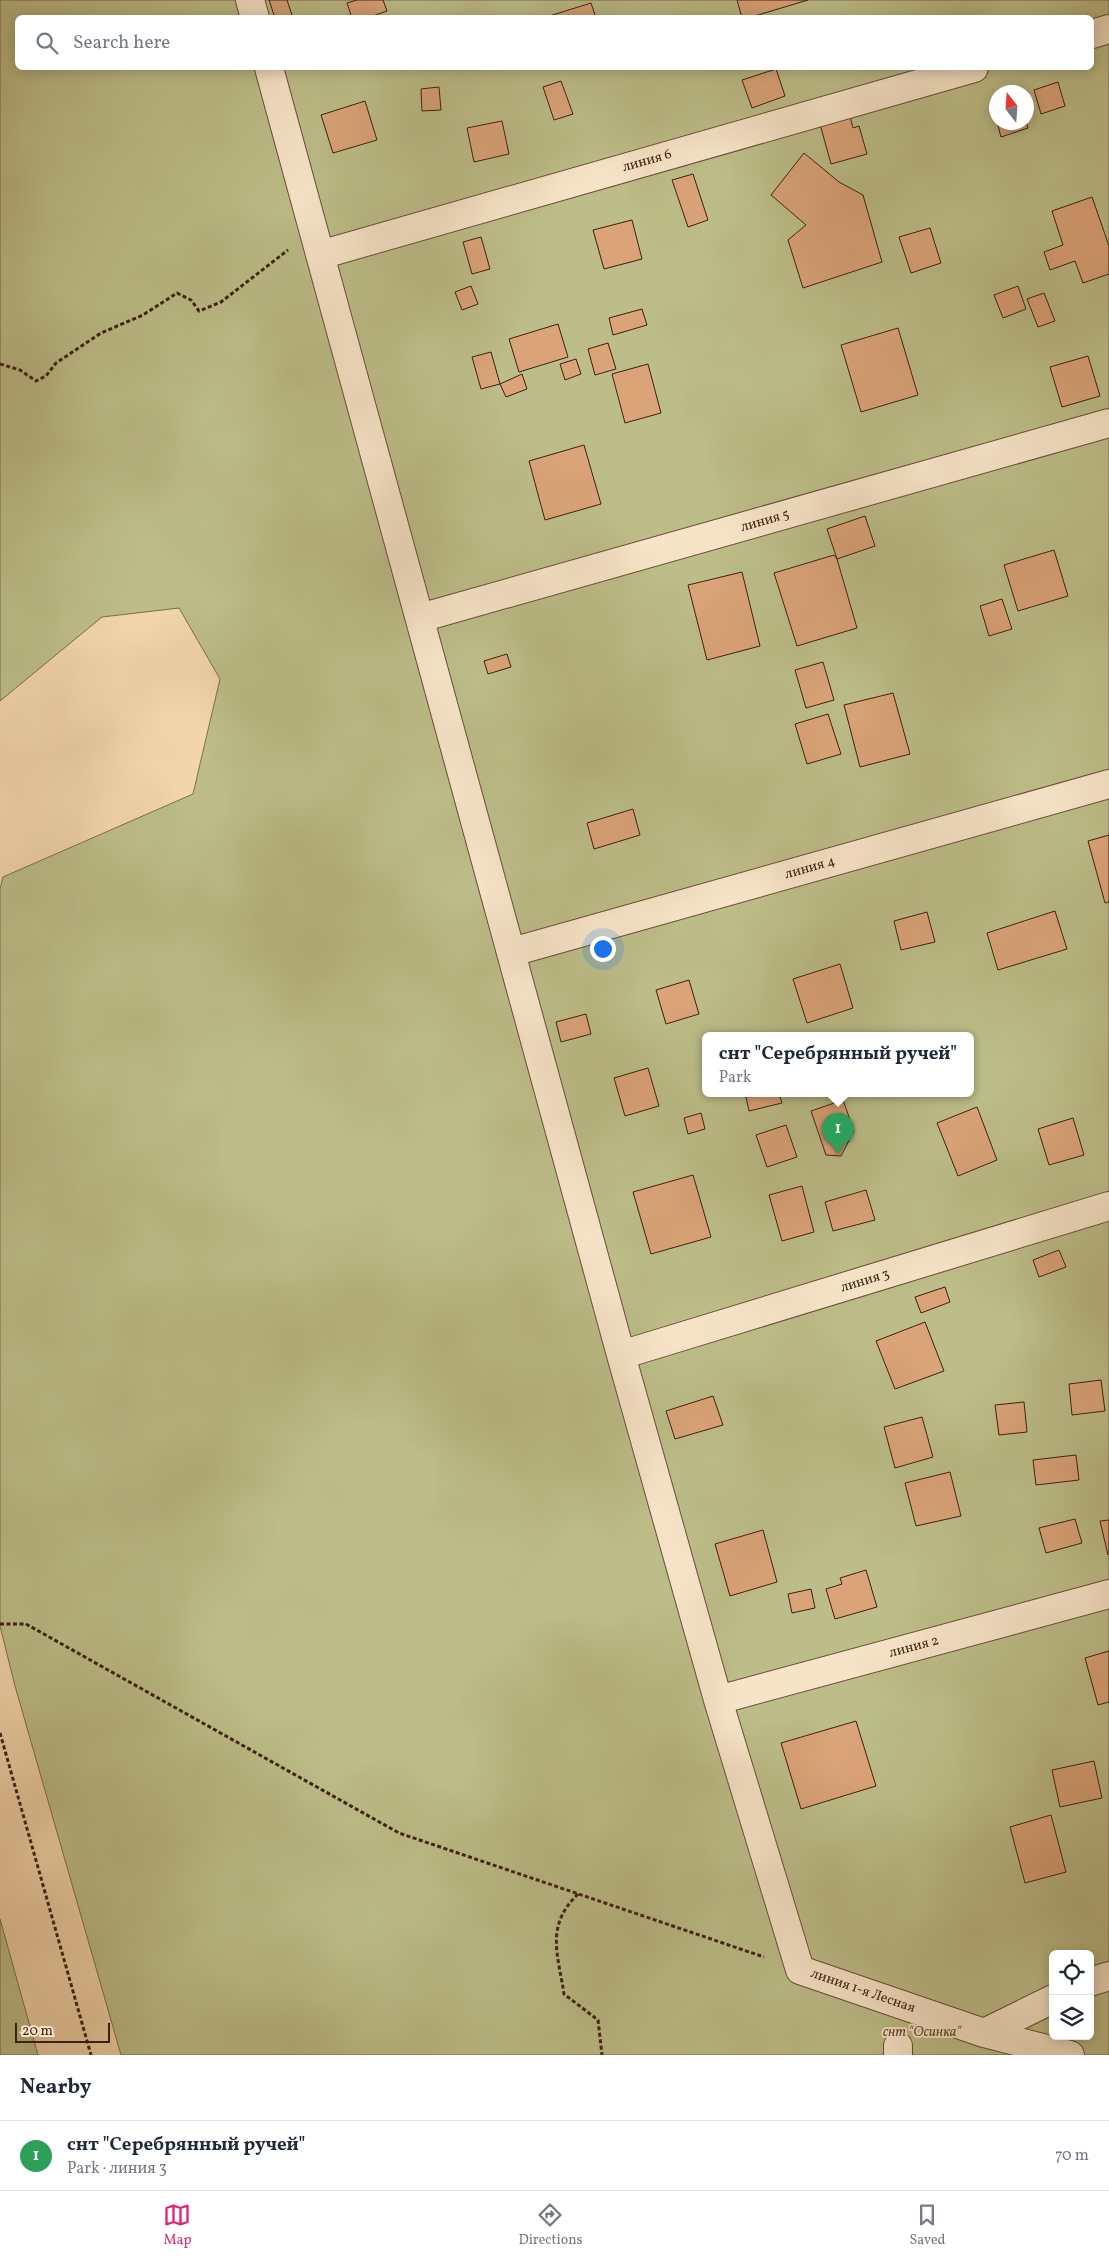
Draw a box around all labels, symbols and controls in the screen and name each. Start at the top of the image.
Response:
search box [15,15,1094,70]
icon: search [33,29,61,57]
text: Search here [73,30,170,56]
north arrow [989,85,1034,130]
street label: линия 6 [620,145,674,177]
street label: линия 5 [738,505,792,537]
street label: линия 4 [783,852,837,884]
your location [590,936,616,962]
popup [702,1032,974,1097]
text: снт "Серебрянный ручей" [719,1041,957,1067]
text: Park [719,1067,751,1089]
pin: 1 [822,1113,854,1154]
street label: линия 3 [838,1265,892,1297]
street label: линия 2 [887,1631,941,1663]
map controls [1049,1950,1094,2040]
button: locate [1049,1950,1094,1995]
street label: линия 1-я Лесная [808,1964,918,2018]
button: layers [1049,1995,1094,2040]
scale bar [15,2020,110,2043]
text: 20 m [22,2022,53,2041]
park label: снт "Осинка" [883,2023,962,2042]
text: Nearby [20,2073,91,2102]
text: снт "Серебрянный ручей" [67,2132,305,2158]
text: 1 [33,2145,39,2167]
text: 70 m [1055,2145,1089,2167]
text: Park · линия 3 [67,2158,167,2180]
tab: Map [163,2201,191,2250]
tab: Directions [518,2201,583,2250]
tab: Saved [909,2201,946,2250]

